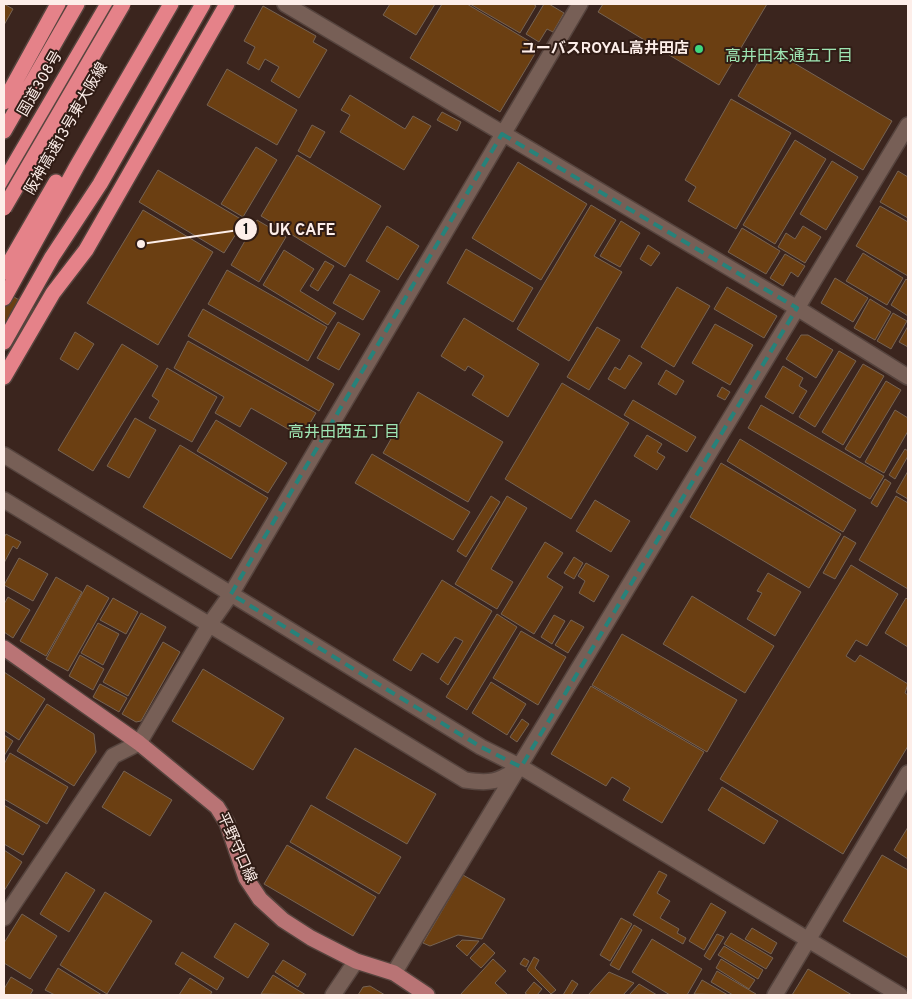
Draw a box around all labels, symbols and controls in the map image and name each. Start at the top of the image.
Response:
place label: ユーバスROYAL高井田店 [521,39,689,59]
marker: ユーバスROYAL高井田店 [693,43,705,55]
district label: 高井田本通五丁目 [725,47,853,67]
street label: 国道308号 [15,48,67,120]
street label: 阪神高速13号東大阪線 [21,59,113,199]
callout: UK CAFE [233,214,346,245]
text: 1 [243,221,249,240]
text: UK CAFE [268,221,336,241]
district label: 高井田西五丁目 [288,423,400,443]
street label: 平野守口線 [212,810,260,886]

